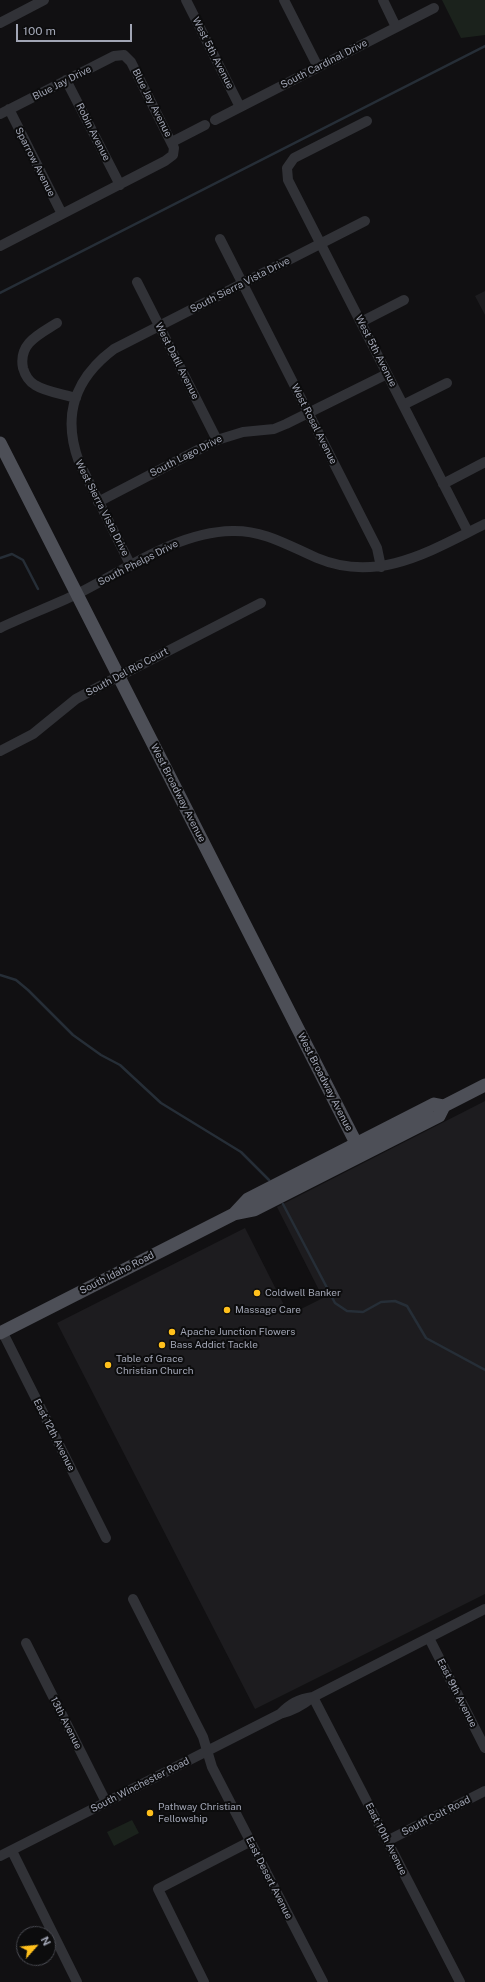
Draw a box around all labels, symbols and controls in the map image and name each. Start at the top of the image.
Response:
street label: West 5th Avenue [190,15,236,91]
scale bar [18,16,134,42]
text: 100 m [23,24,56,38]
street label: South Cardinal Drive [279,37,369,91]
street label: Blue Jay Drive [31,63,93,103]
street label: Blue Jay Avenue [130,67,174,139]
street label: Robin Avenue [73,101,113,163]
street label: Sparrow Avenue [12,125,58,199]
street label: South Sierra Vista Drive [188,255,292,315]
street label: West 5th Avenue [353,313,399,389]
street label: West Datil Avenue [152,321,202,401]
street label: West Rosal Avenue [289,382,339,466]
street label: South Lago Drive [148,433,224,479]
street label: West Sierra Vista Drive [73,458,131,558]
street label: South Phelps Drive [96,538,180,588]
street label: South Del Rio Court [84,645,170,699]
street label: West Broadway Avenue [148,742,208,844]
street label: West Broadway Avenue [295,1031,355,1133]
street label: South Idaho Road [78,1249,156,1297]
place label: Coldwell Banker [265,1287,341,1299]
marker: Coldwell Banker [252,1288,262,1298]
place label: Massage Care [235,1304,301,1316]
marker: Massage Care [222,1305,232,1315]
place label: Apache Junction Flowers [180,1326,295,1338]
marker: Apache Junction Flowers [167,1327,177,1337]
place label: Bass Addict Tackle [170,1339,258,1351]
marker: Bass Addict Tackle [157,1340,167,1350]
place label: Table of Grace Christian Church [116,1353,194,1376]
marker: Table of Grace Christian Church [103,1360,113,1370]
street label: East 12th Avenue [31,1397,77,1473]
street label: East 9th Avenue [435,1657,479,1729]
street label: 13th Avenue [48,1695,84,1751]
street label: South Winchester Road [89,1755,191,1815]
street label: South Colt Road [400,1794,472,1838]
place label: Pathway Christian Fellowship [158,1801,242,1824]
street label: East 10th Avenue [363,1801,409,1877]
marker: Pathway Christian Fellowship [145,1808,155,1818]
street label: East Desert Avenue [243,1835,295,1921]
north arrow [16,1926,56,1966]
text: N [38,1934,53,1948]

